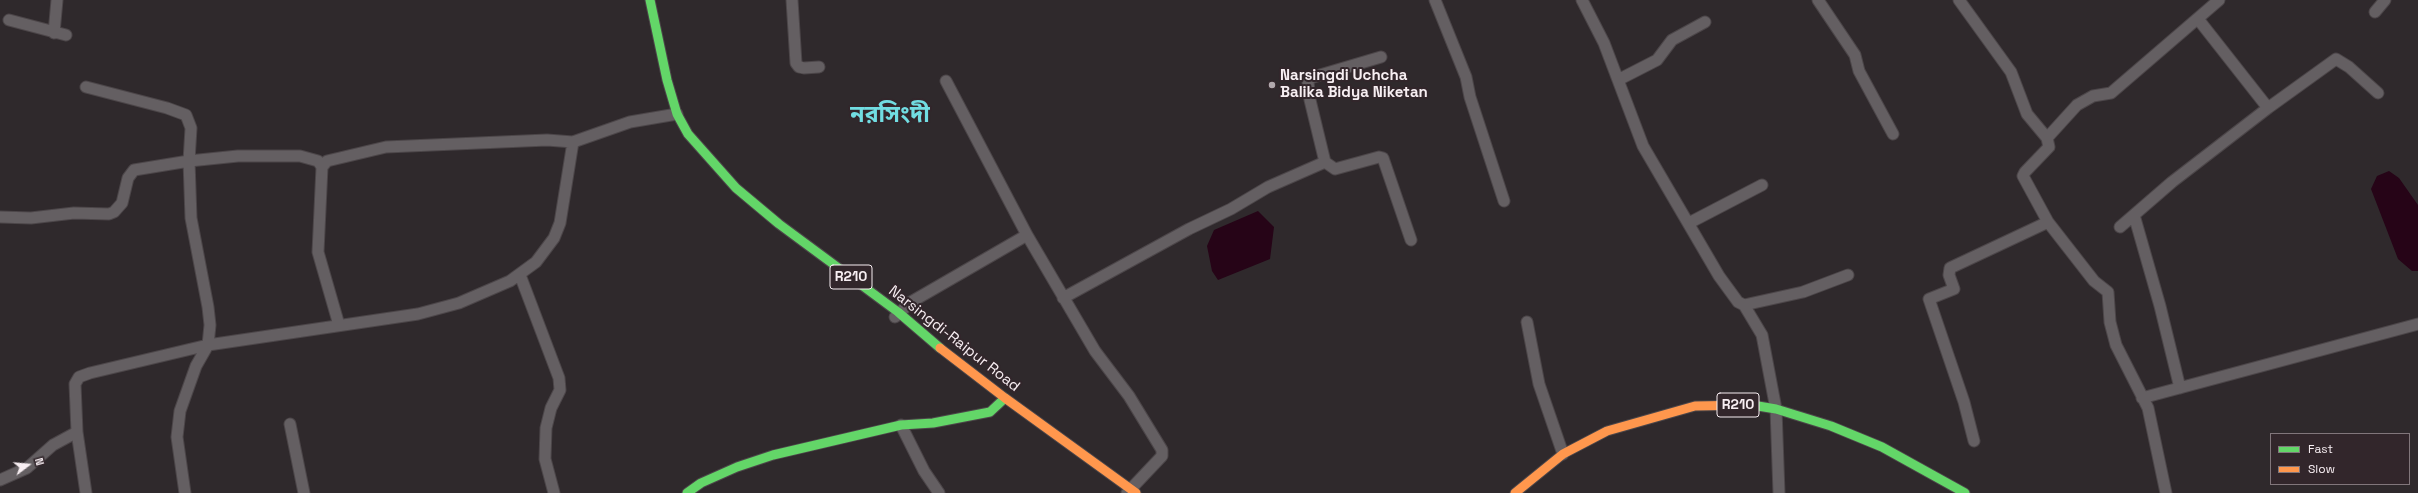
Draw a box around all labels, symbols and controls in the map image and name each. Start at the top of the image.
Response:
place label: Narsingdi Uchcha Balika Bidya Niketan [1280,67,1428,102]
marker: Narsingdi Uchcha Balika Bidya Niketan [1267,80,1277,90]
district label: নরসিংদী [850,102,930,130]
road number: R210 [830,265,872,289]
street label: Narsingdi-Raipur Road [885,282,1023,396]
road number: R210 [1717,393,1759,417]
legend [2270,433,2410,485]
text: Fast [2308,441,2333,457]
north arrow [8,445,48,485]
text: N [32,456,47,467]
text: Slow [2308,461,2335,477]

